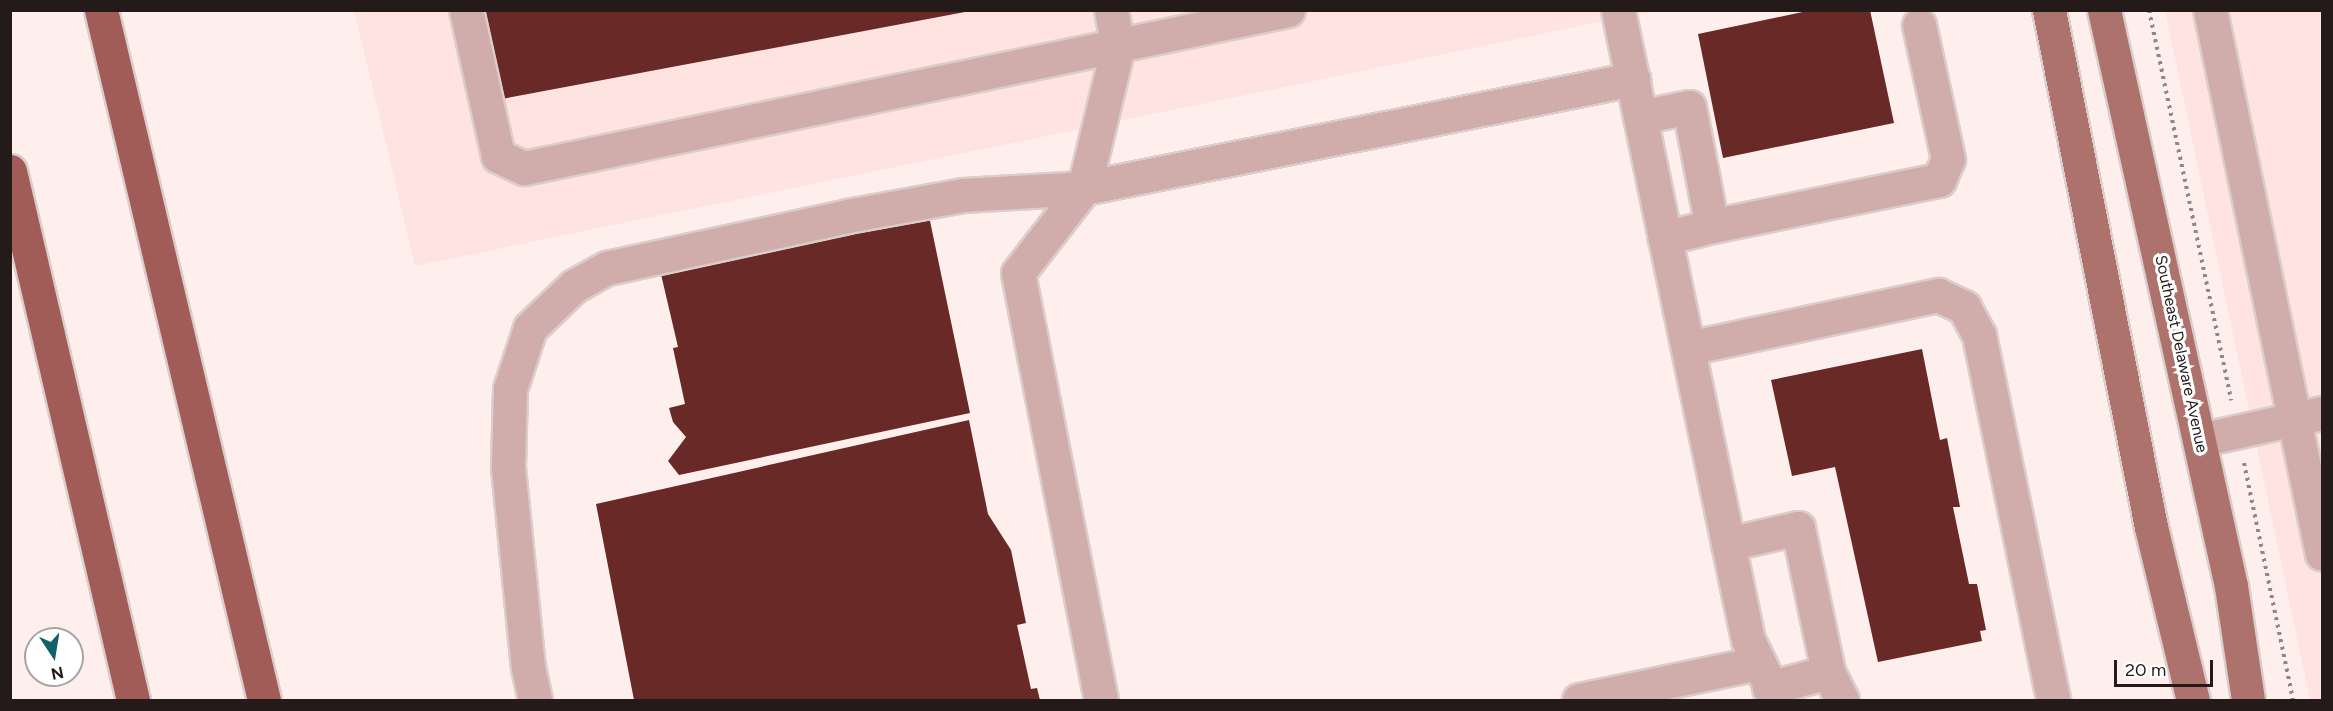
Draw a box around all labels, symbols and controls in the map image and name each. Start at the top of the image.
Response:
street label: Southeast Delaware Avenue [2151,254,2211,454]
north arrow [24,627,84,687]
scale bar [2117,648,2216,686]
text: 20 m [2125,659,2166,681]
text: N [49,663,65,684]

